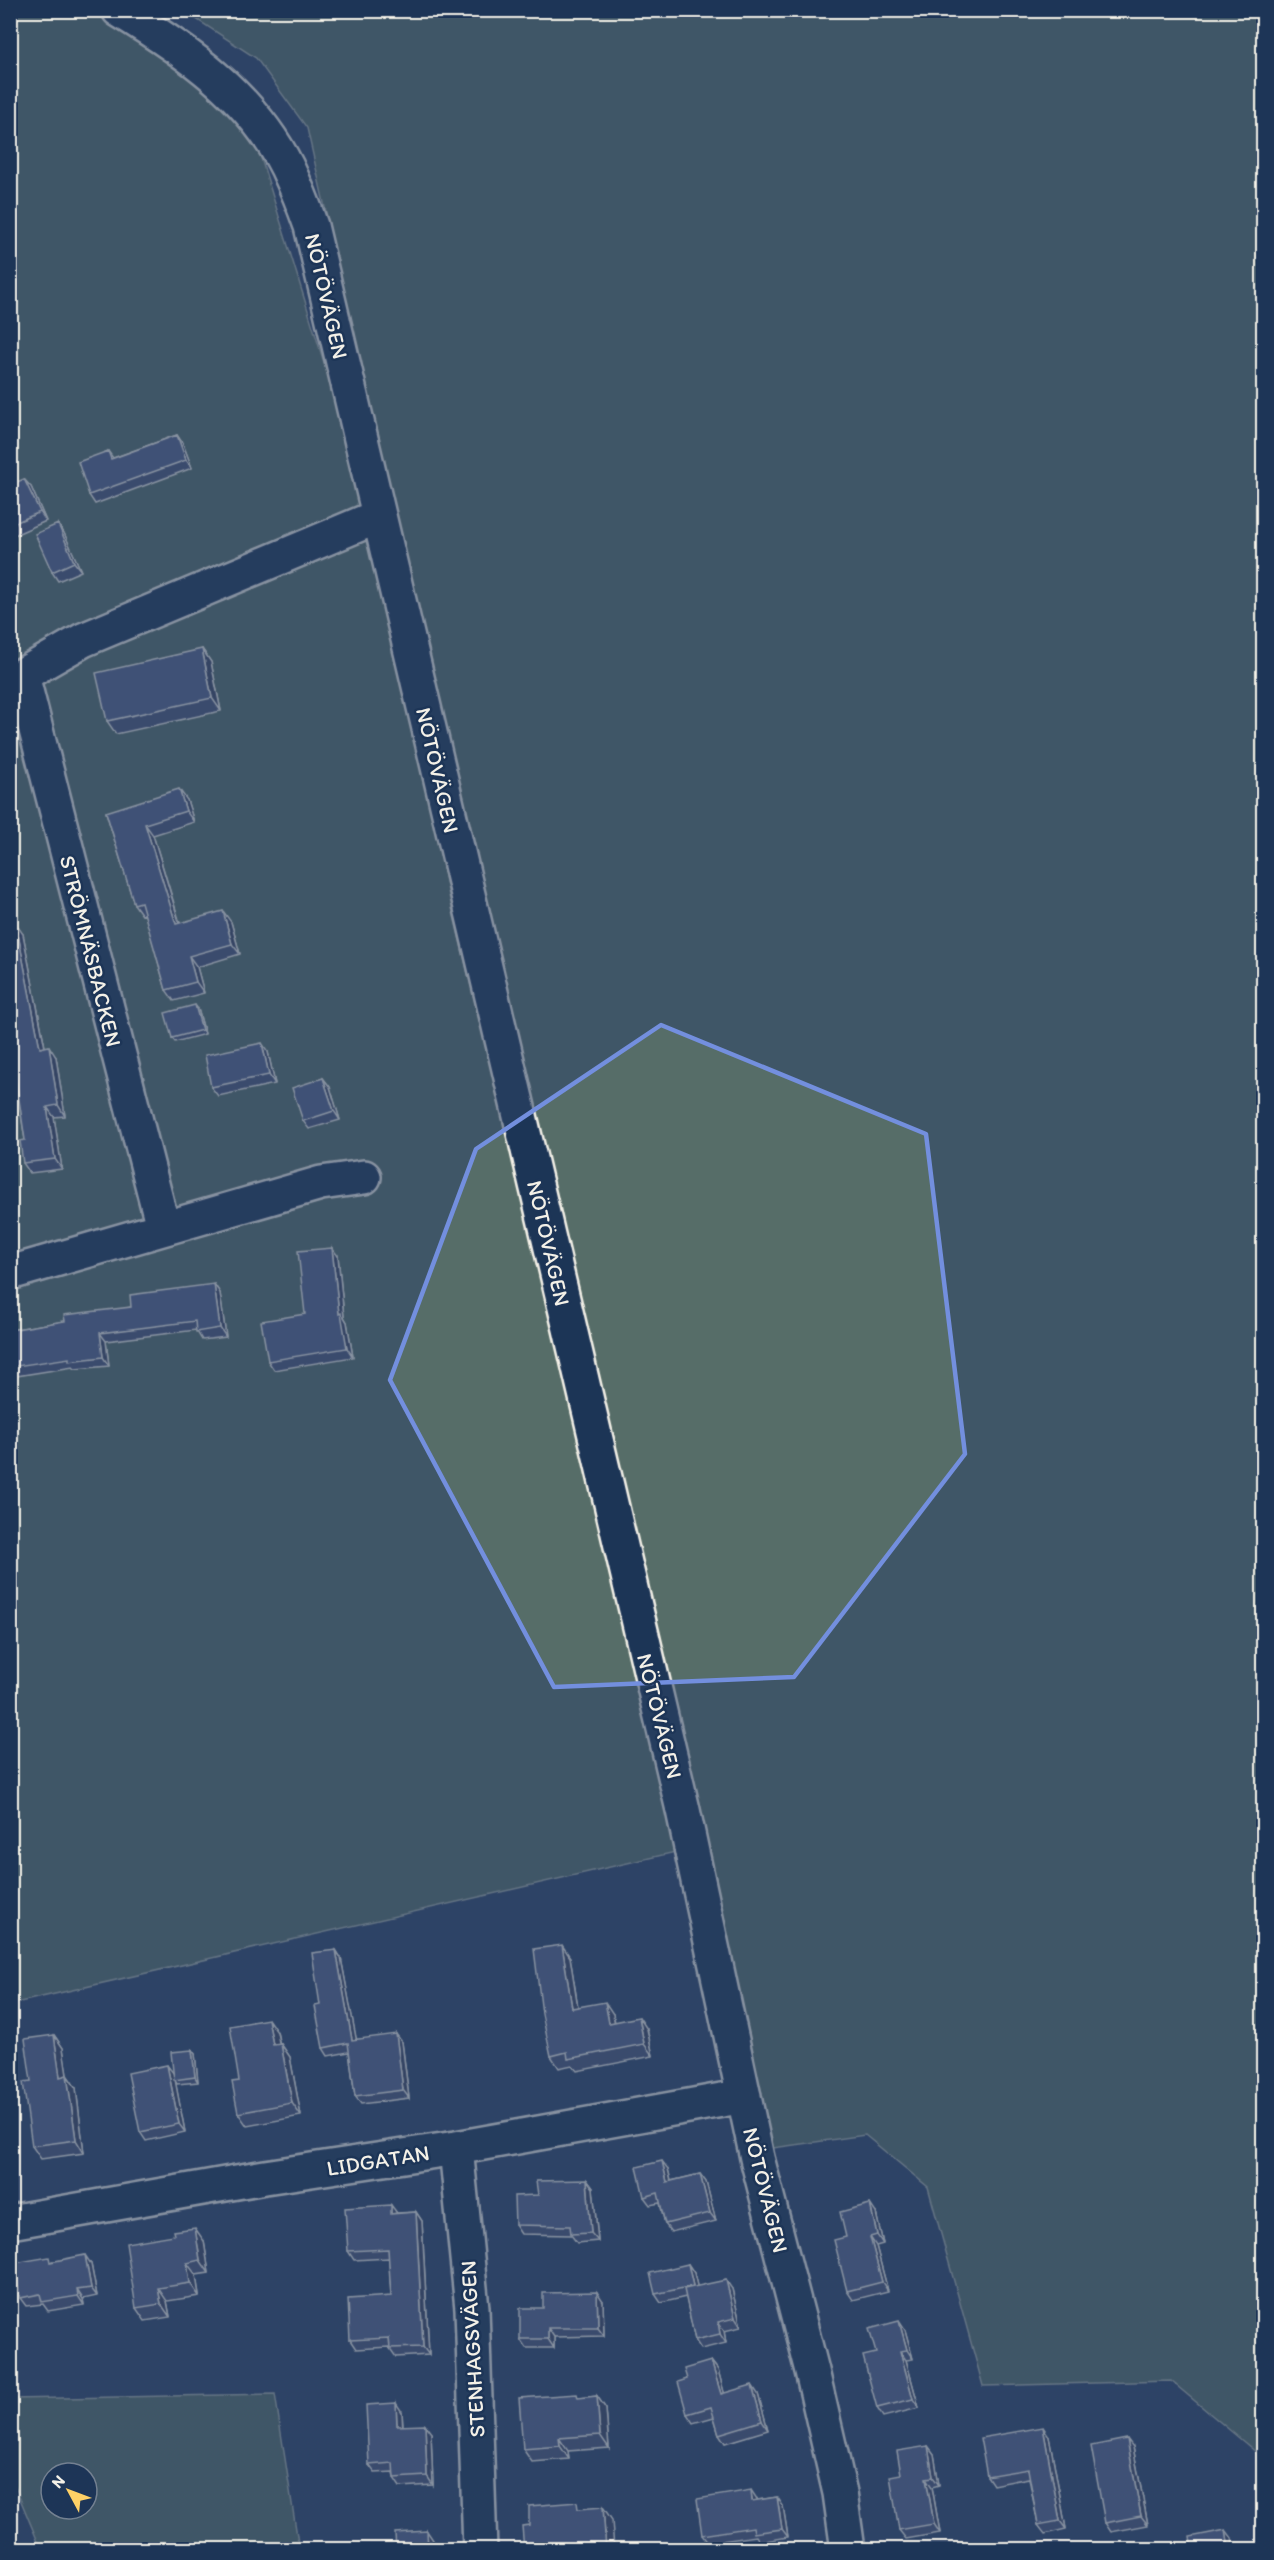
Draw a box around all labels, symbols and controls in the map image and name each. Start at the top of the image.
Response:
street label: NÖTÖVÄGEN [299,231,354,362]
street label: NÖTÖVÄGEN [410,705,465,836]
street label: STRÖMNÄSBACKEN [54,853,127,1050]
street label: NÖTÖVÄGEN [521,1178,576,1309]
street label: NÖTÖVÄGEN [631,1651,688,1782]
street label: NÖTÖVÄGEN [737,2125,794,2256]
street label: LIDGATAN [325,2139,431,2182]
street label: STENHAGSVÄGEN [454,2260,491,2438]
north arrow [39,2461,99,2521]
text: N [47,2471,69,2492]

